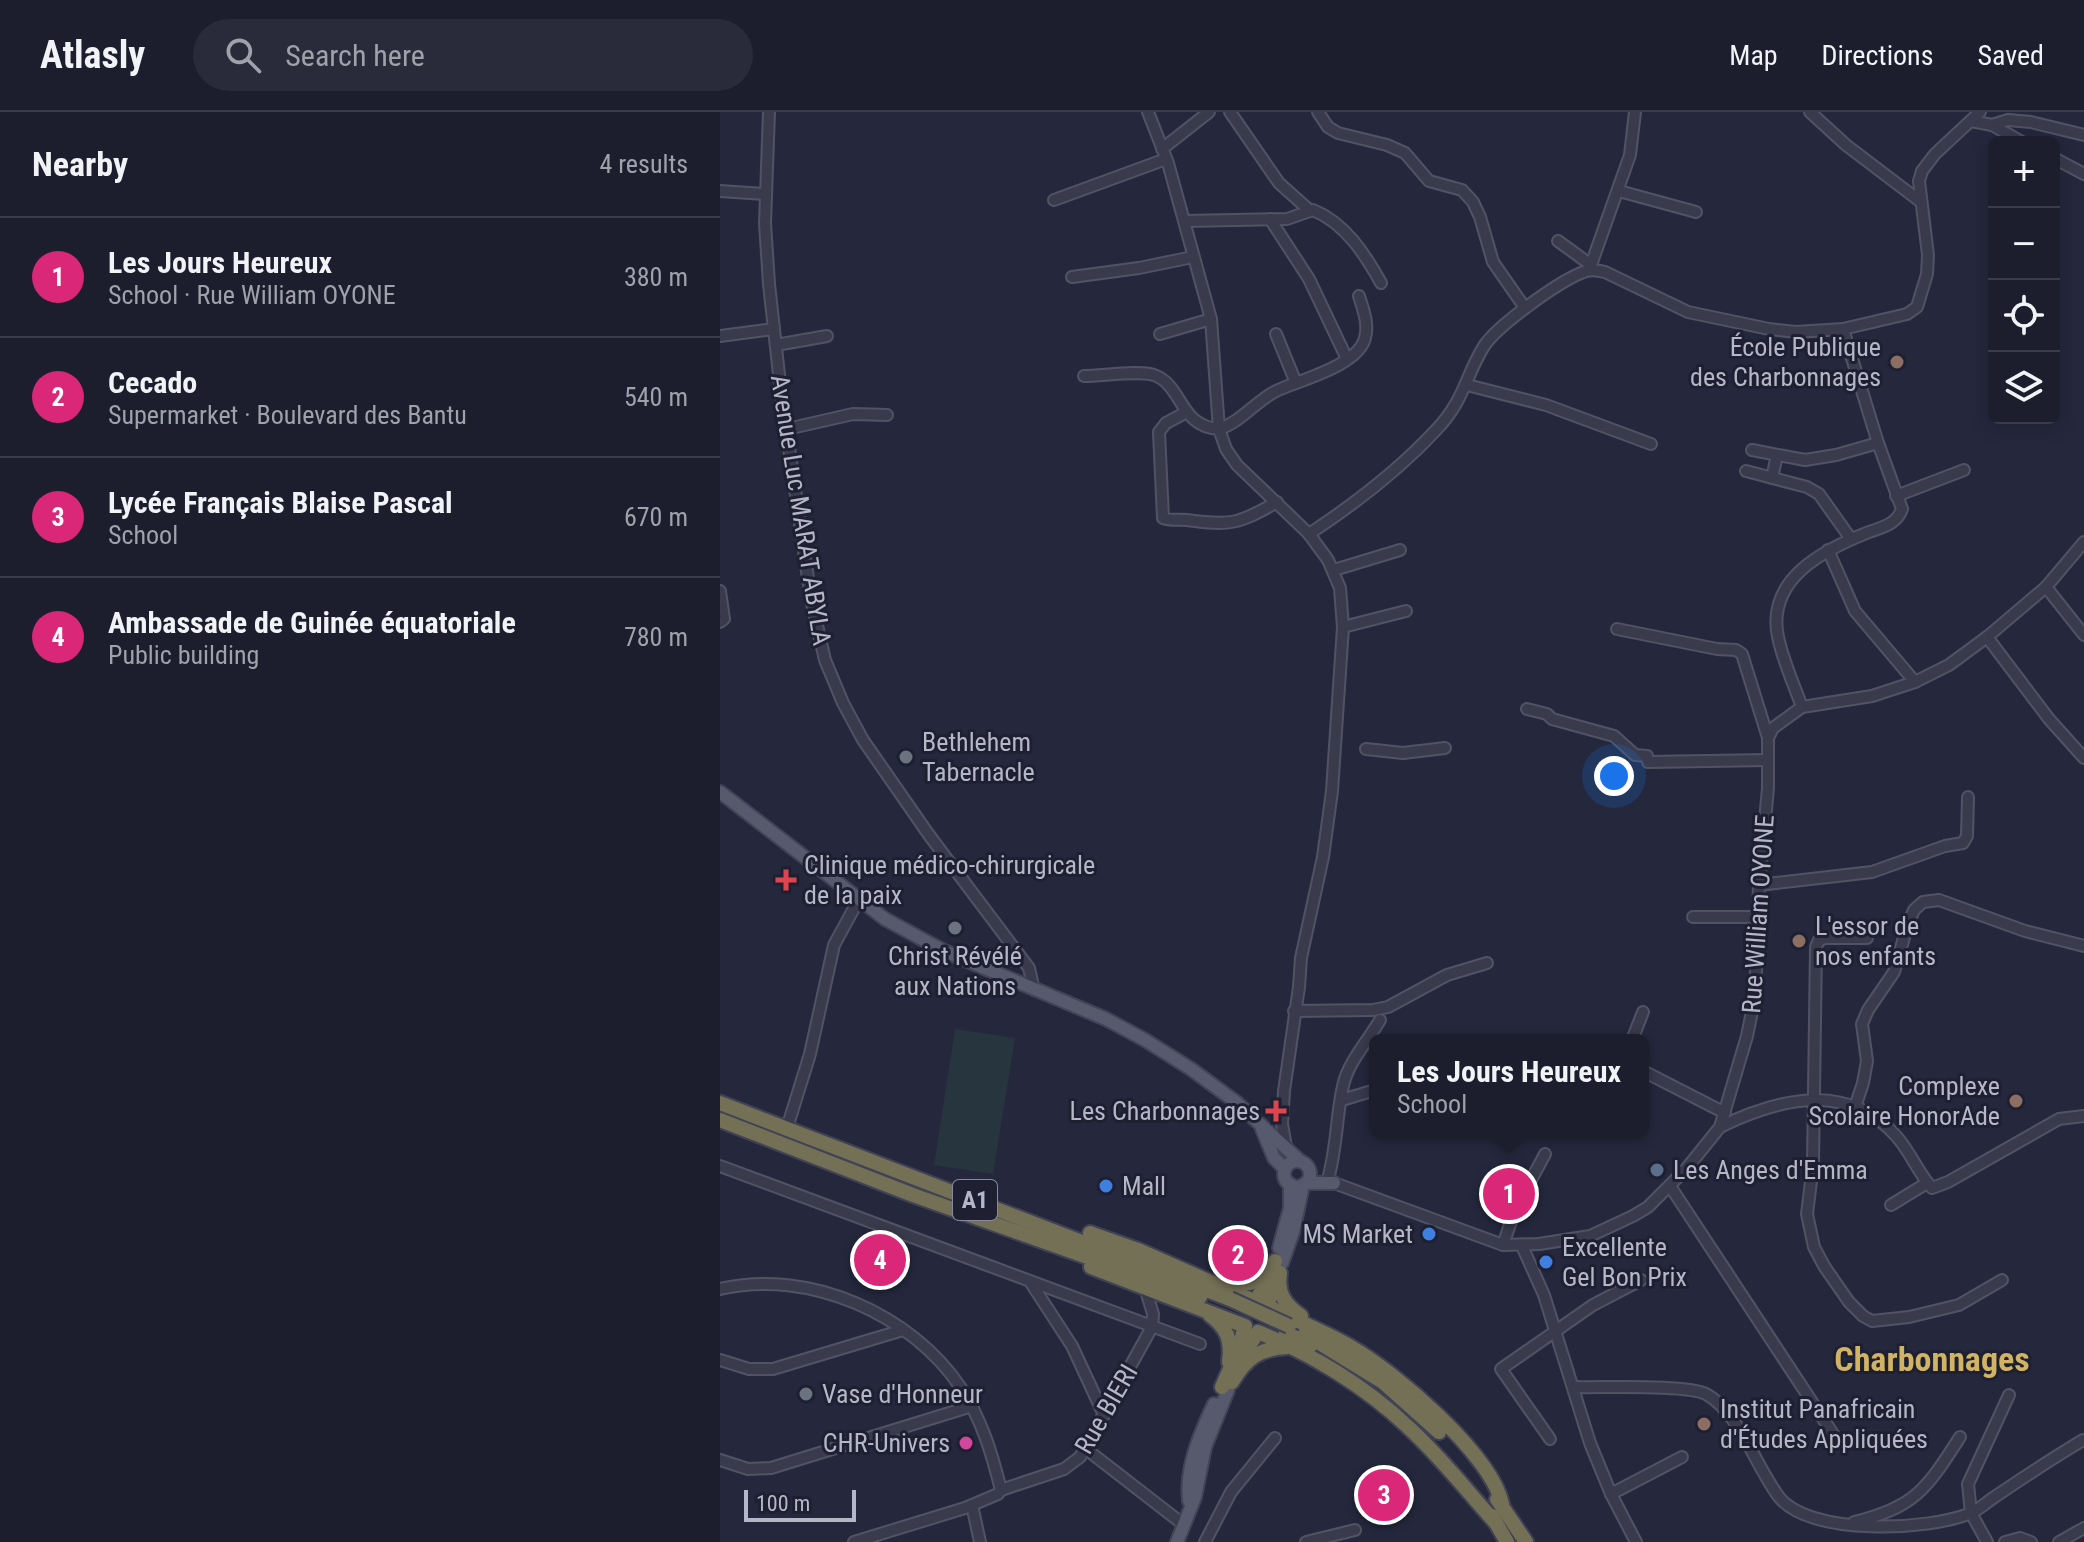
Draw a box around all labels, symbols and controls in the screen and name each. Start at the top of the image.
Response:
search box [193,19,753,91]
text: Atlasly [40,33,145,77]
icon: search [221,33,265,77]
text: Search here [285,38,425,73]
text: Map [1729,39,1778,72]
text: Directions [1822,39,1933,72]
text: Saved [1977,39,2044,72]
map controls [1988,136,2060,424]
button: + [1988,136,2060,208]
text: Nearby [32,144,128,184]
text: 4 results [599,149,688,179]
button: − [1988,208,2060,280]
text: Les Jours Heureux [108,245,332,280]
text: 1 [51,262,65,292]
text: 380 m [624,262,688,292]
text: School · Rue William OYONE [108,280,396,310]
button: locate [1988,280,2060,352]
place label: École Publique des Charbonnages [1690,332,1881,392]
button: layers [1988,352,2060,424]
marker: École Publique des Charbonnages [1888,353,1906,371]
text: Cecado [108,365,197,400]
street label: Avenue Luc MARAT ABYLA [765,372,837,648]
text: 2 [51,382,65,412]
text: 540 m [624,382,688,412]
text: Supermarket · Boulevard des Bantu [108,400,467,430]
text: Lycée Français Blaise Pascal [108,485,453,520]
text: 3 [51,502,65,532]
text: 670 m [624,502,688,532]
text: School [108,520,178,550]
text: Ambassade de Guinée équatoriale [108,605,516,640]
text: 4 [51,622,65,652]
text: 780 m [624,622,688,652]
text: Public building [108,640,259,670]
place label: Bethlehem Tabernacle [922,727,1035,787]
marker: Bethlehem Tabernacle [897,748,915,766]
your location [1594,756,1634,796]
street label: Rue William OYONE [1736,814,1780,1014]
place label: Clinique médico-chirurgicale de la paix [804,850,1095,910]
marker: Clinique médico-chirurgicale de la paix [775,869,797,891]
place label: L'essor de nos enfants [1815,911,1936,971]
marker: Christ Révélé aux Nations [946,919,964,937]
marker: L'essor de nos enfants [1790,932,1808,950]
place label: Christ Révélé aux Nations [888,941,1022,1001]
popup [1369,1034,1649,1138]
text: Les Jours Heureux [1397,1054,1621,1089]
place label: Complexe Scolaire HonorAde [1808,1071,2000,1131]
text: School [1397,1089,1467,1119]
marker: Complexe Scolaire HonorAde [2007,1092,2025,1110]
place label: Les Charbonnages [1070,1096,1260,1126]
marker: Les Charbonnages [1267,1102,1285,1120]
place label: Les Anges d'Emma [1673,1155,1868,1185]
marker: Les Anges d'Emma [1648,1161,1666,1179]
pin: 1 [1483,1164,1535,1224]
place label: Mall [1122,1171,1166,1201]
marker: Mall [1097,1177,1115,1195]
road number: A1 [953,1180,997,1220]
place label: MS Market [1303,1219,1413,1249]
pin: 2 [1212,1225,1264,1285]
marker: MS Market [1420,1225,1438,1243]
pin: 4 [854,1230,906,1290]
place label: Excellente Gel Bon Prix [1562,1232,1687,1292]
marker: Excellente Gel Bon Prix [1537,1253,1555,1271]
district label: Charbonnages [1834,1339,2030,1379]
street label: Rue BIERI [1068,1359,1144,1459]
place label: Vase d'Honneur [822,1379,983,1409]
marker: Vase d'Honneur [797,1385,815,1403]
place label: Institut Panafricain d'Études Appliquées [1720,1394,1928,1454]
marker: Institut Panafricain d'Études Appliquées [1695,1415,1713,1433]
place label: CHR-Univers [823,1428,950,1458]
marker: CHR-Univers [957,1434,975,1452]
pin: 3 [1358,1465,1410,1525]
scale bar [744,1486,856,1522]
text: 100 m [756,1491,810,1516]

